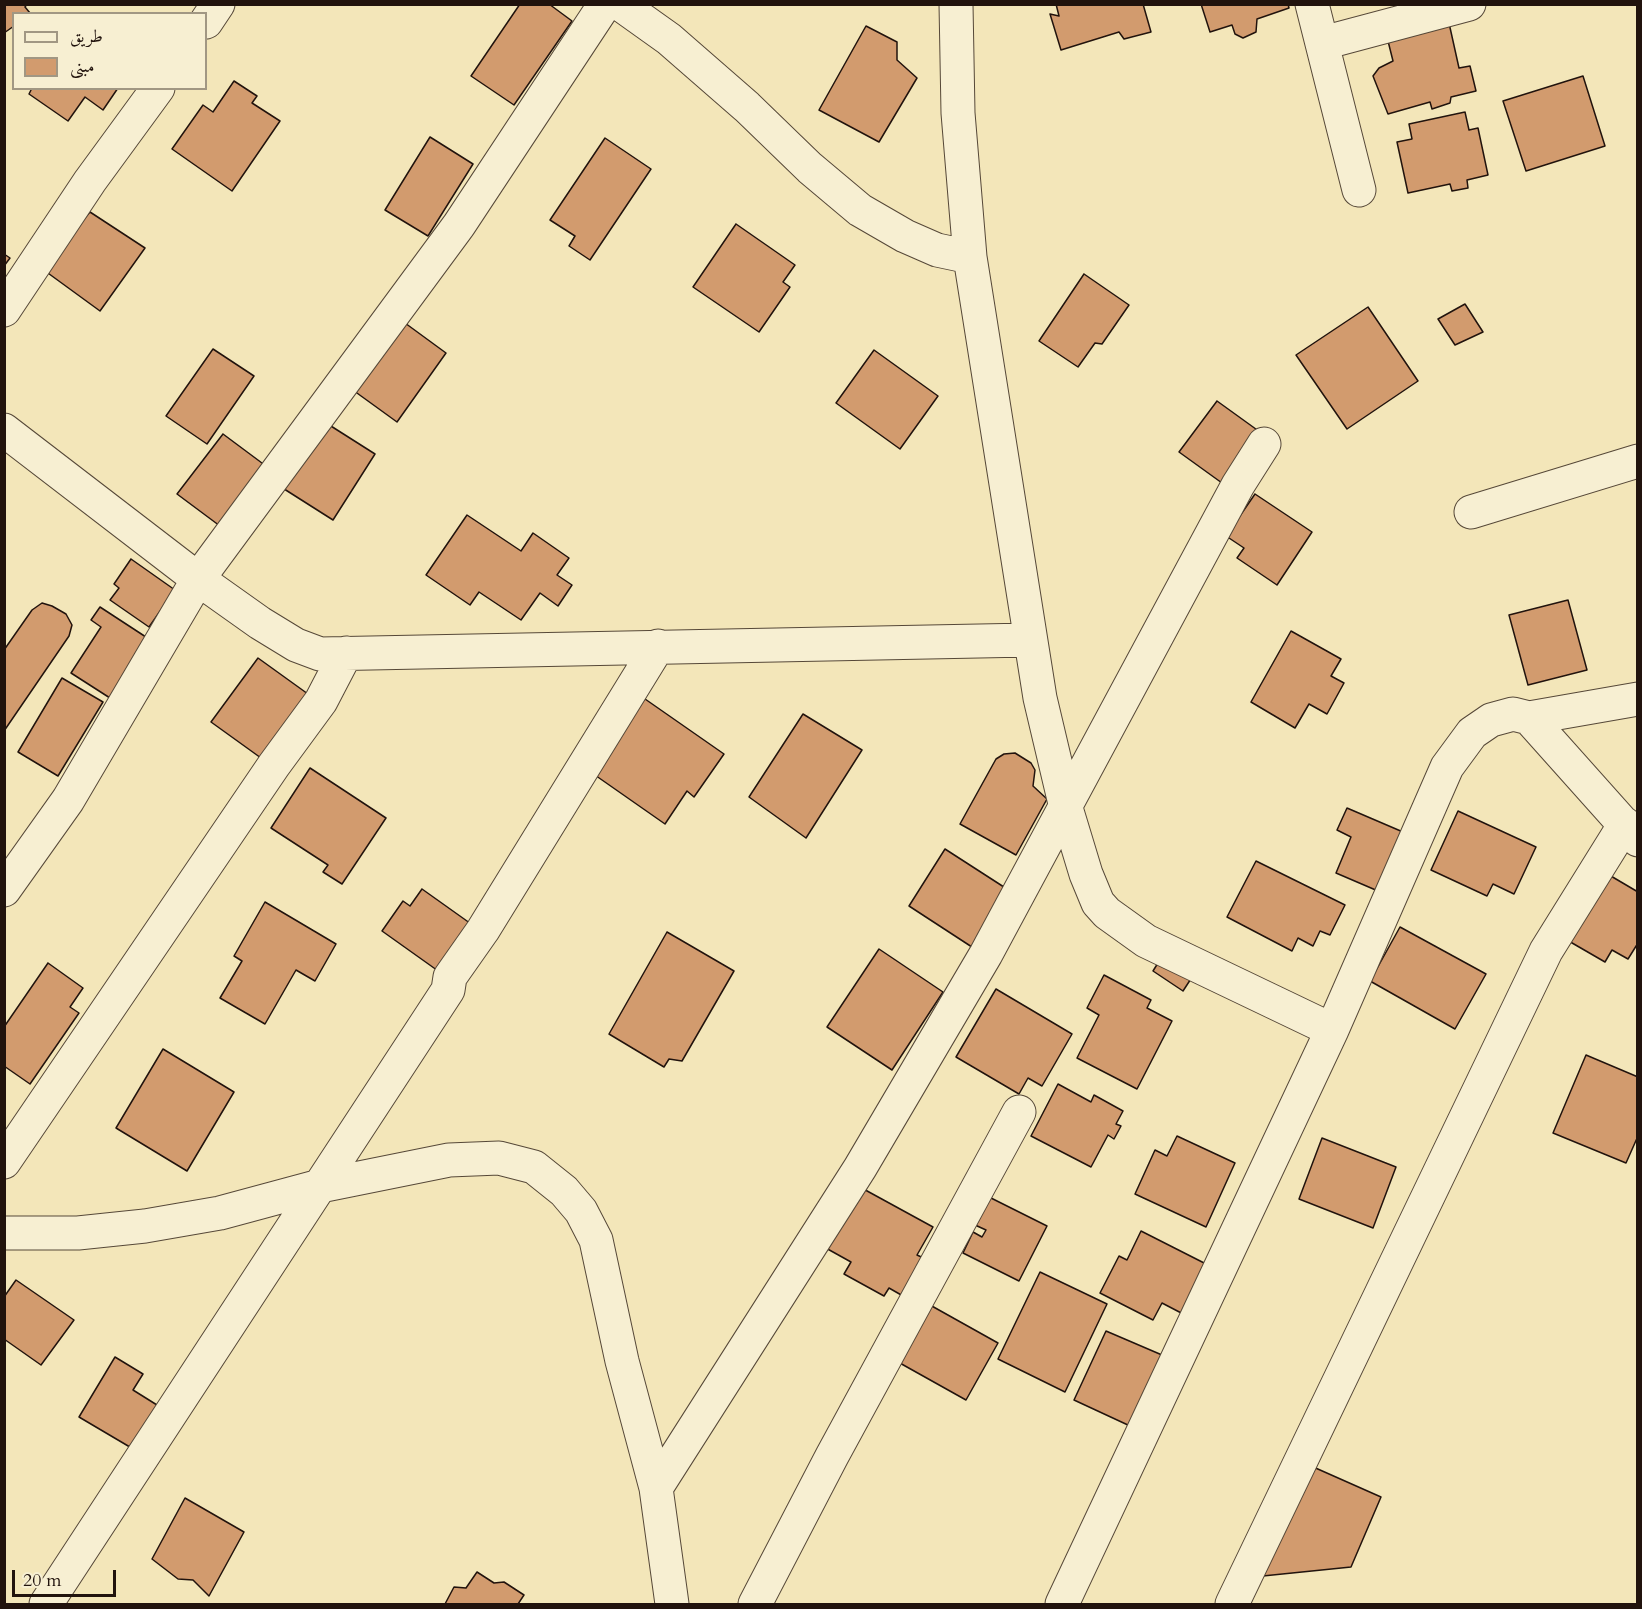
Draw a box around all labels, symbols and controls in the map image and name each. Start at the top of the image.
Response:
legend [12,12,207,90]
text: طريق [70,24,103,49]
text: مبنى [70,54,95,79]
scale bar [15,1558,118,1596]
text: 20 m [23,1568,62,1593]

